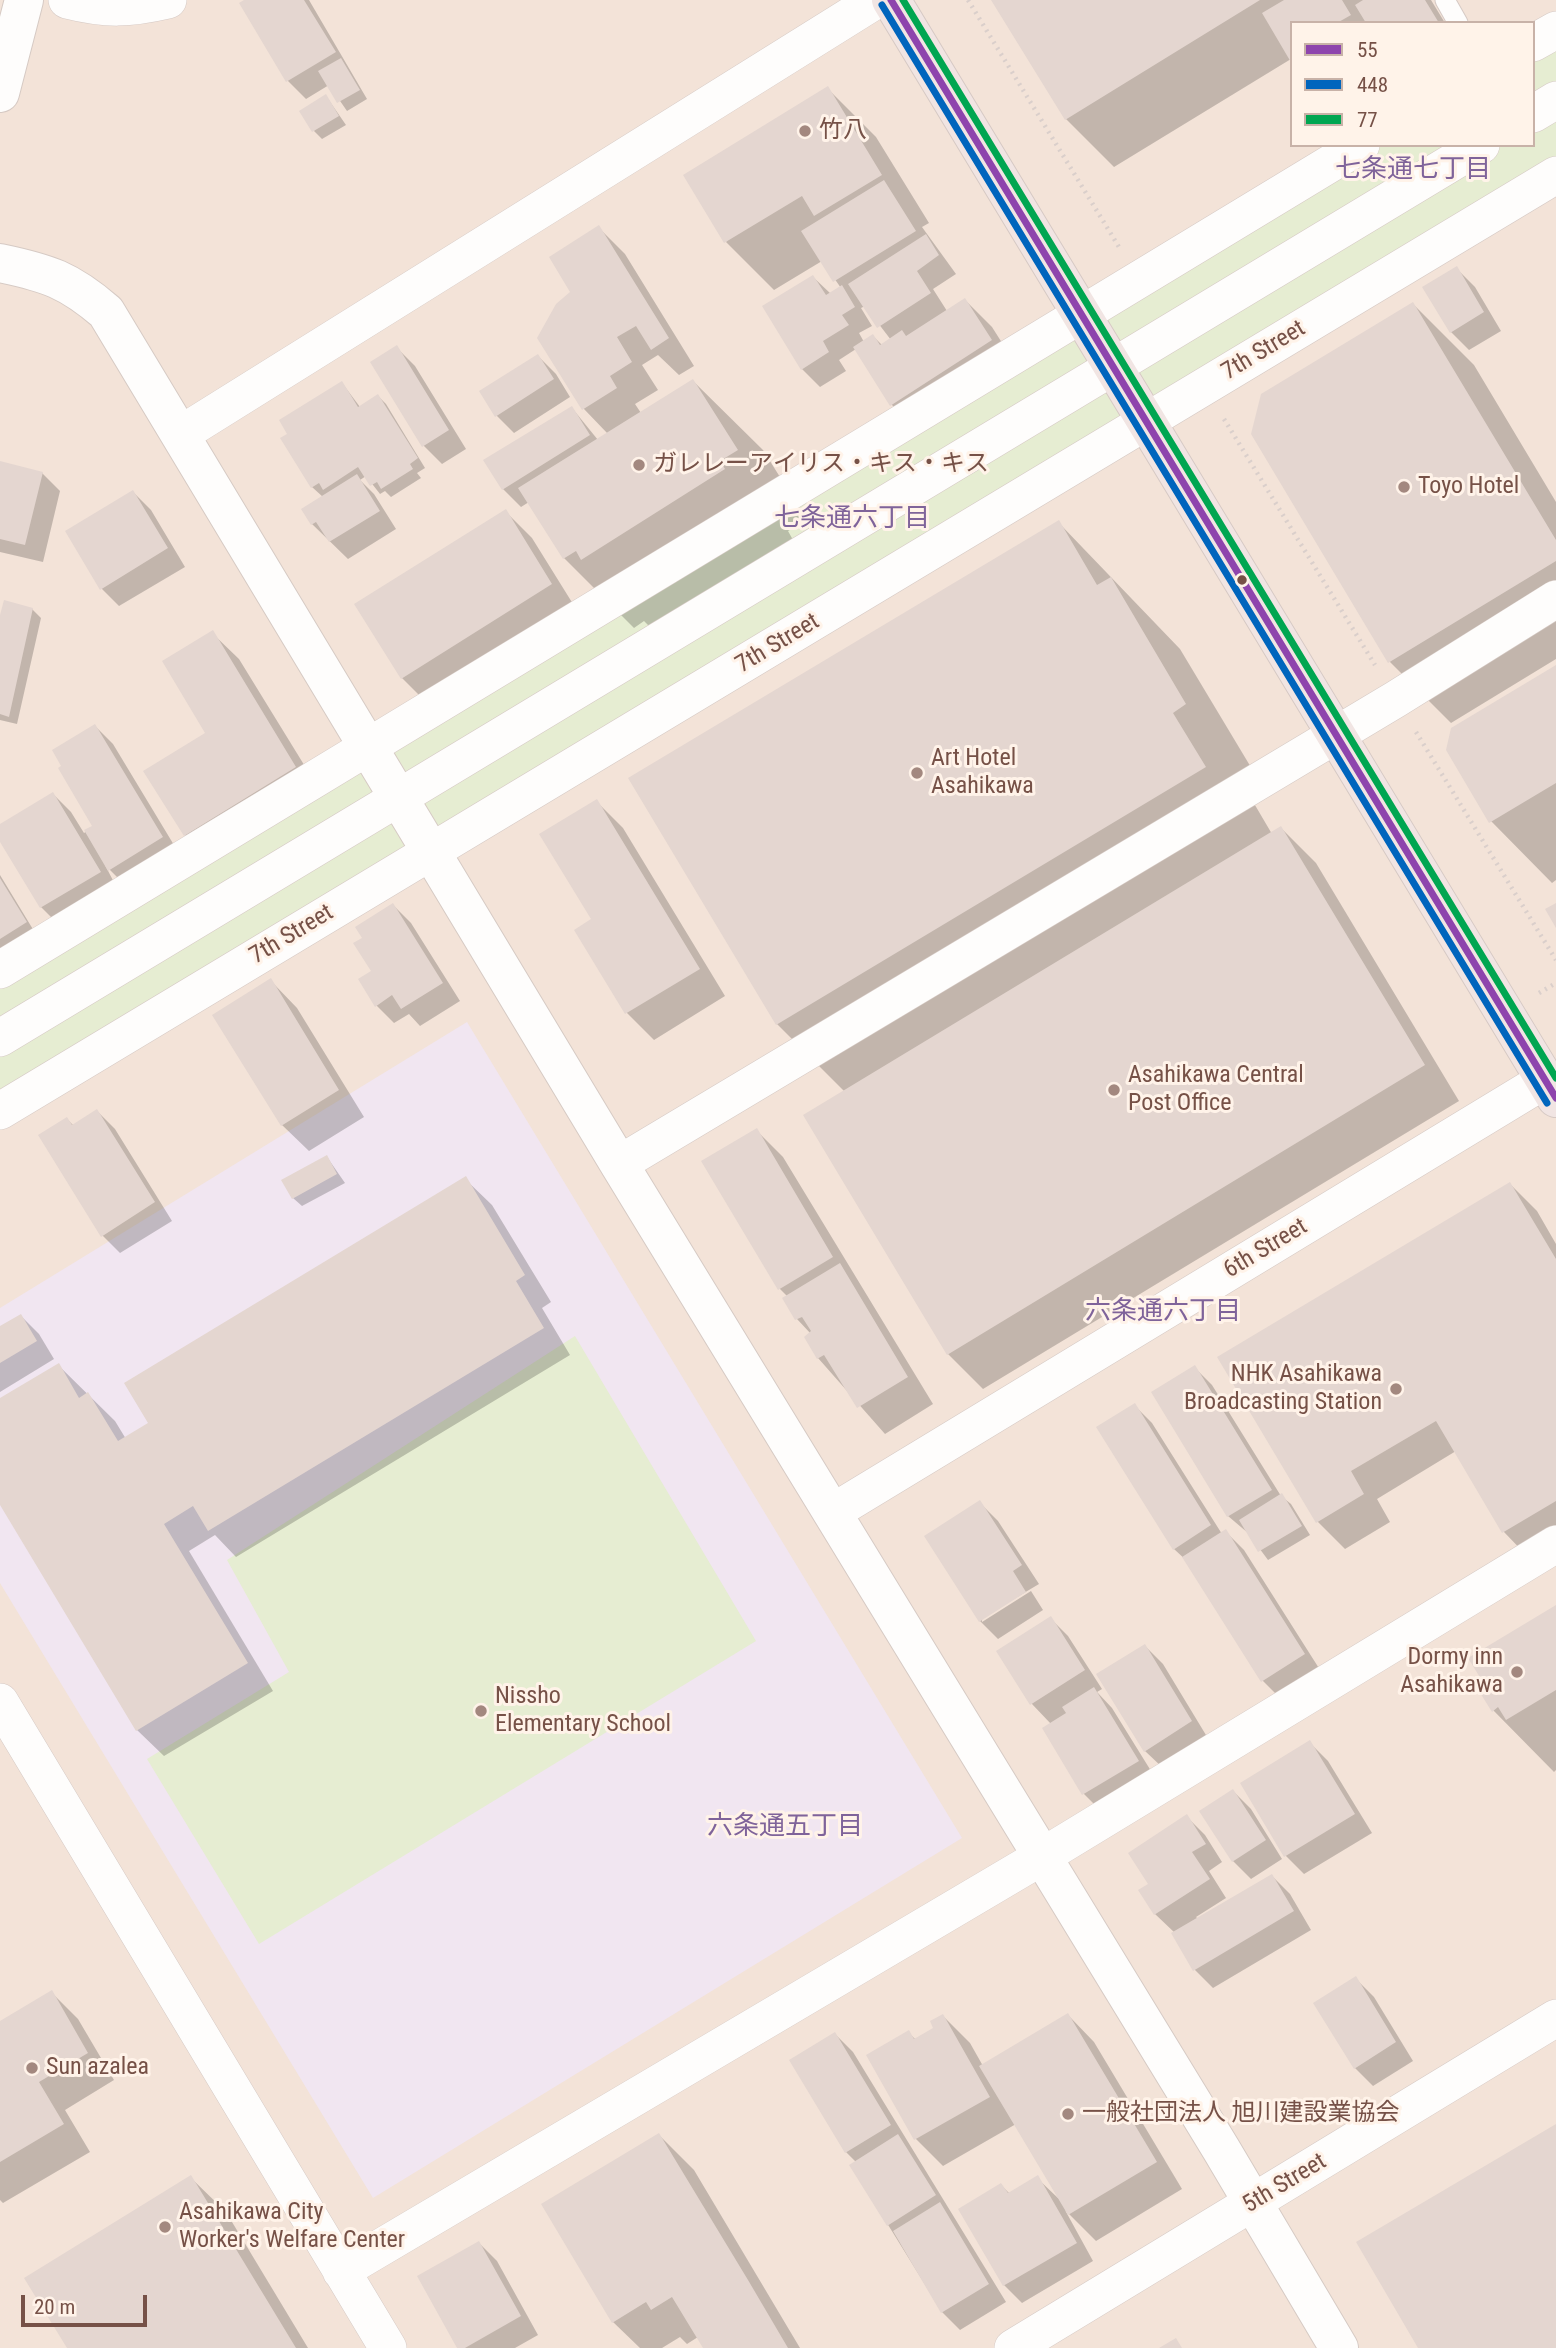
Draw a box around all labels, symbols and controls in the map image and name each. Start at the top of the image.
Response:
legend [1290,21,1535,147]
text: 55 [1357,38,1378,62]
text: 448 [1357,73,1388,97]
text: 77 [1357,108,1378,132]
place label: 竹八 [819,117,867,145]
marker: 竹八 [797,123,813,139]
district label: 七条通七丁目 [1335,154,1491,186]
street label: 7th Street [1217,315,1311,387]
place label: ガレレーアイリス・キス・キス [653,451,989,479]
marker: ガレレーアイリス・キス・キス [631,457,647,473]
place label: Toyo Hotel [1418,473,1519,501]
marker: Toyo Hotel [1396,479,1412,495]
district label: 七条通六丁目 [774,503,930,535]
unlabelled marker [1235,573,1249,587]
street label: 7th Street [731,608,825,680]
place label: Art Hotel Asahikawa [931,745,1034,801]
marker: Art Hotel Asahikawa [909,765,925,781]
street label: 7th Street [245,899,339,971]
place label: Asahikawa Central Post Office [1128,1062,1304,1118]
marker: Asahikawa Central Post Office [1106,1082,1122,1098]
street label: 6th Street [1219,1213,1313,1285]
district label: 六条通六丁目 [1085,1296,1241,1328]
place label: NHK Asahikawa Broadcasting Station [1184,1361,1382,1417]
marker: NHK Asahikawa Broadcasting Station [1388,1381,1404,1397]
place label: Dormy inn Asahikawa [1400,1644,1503,1700]
marker: Dormy inn Asahikawa [1509,1664,1525,1680]
place label: Nissho Elementary School [495,1683,671,1739]
marker: Nissho Elementary School [473,1703,489,1719]
district label: 六条通五丁目 [707,1811,863,1843]
place label: Sun azalea [46,2054,149,2082]
marker: Sun azalea [24,2060,40,2076]
place label: 一般社団法人 旭川建設業協会 [1082,2100,1400,2128]
marker: 一般社団法人 旭川建設業協会 [1060,2106,1076,2122]
street label: 5th Street [1238,2148,1332,2220]
place label: Asahikawa City Worker's Welfare Center [179,2199,405,2255]
marker: Asahikawa City Worker's Welfare Center [157,2219,173,2235]
scale bar [24,2282,150,2326]
text: 20 m [34,2295,75,2319]

